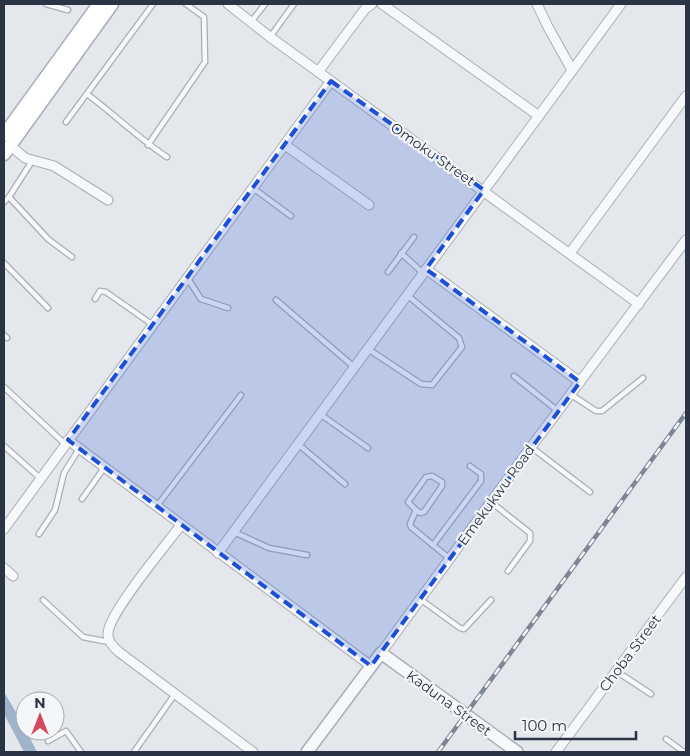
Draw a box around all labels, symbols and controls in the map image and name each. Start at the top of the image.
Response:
street label: Omoku Street [387,118,479,190]
street label: Emekukwu Road [453,441,539,549]
street label: Choba Street [595,611,665,695]
street label: Kaduna Street [403,666,495,740]
north arrow [15,691,65,741]
text: N [34,694,46,712]
scale bar [515,708,636,740]
text: 100 m [522,716,567,735]

